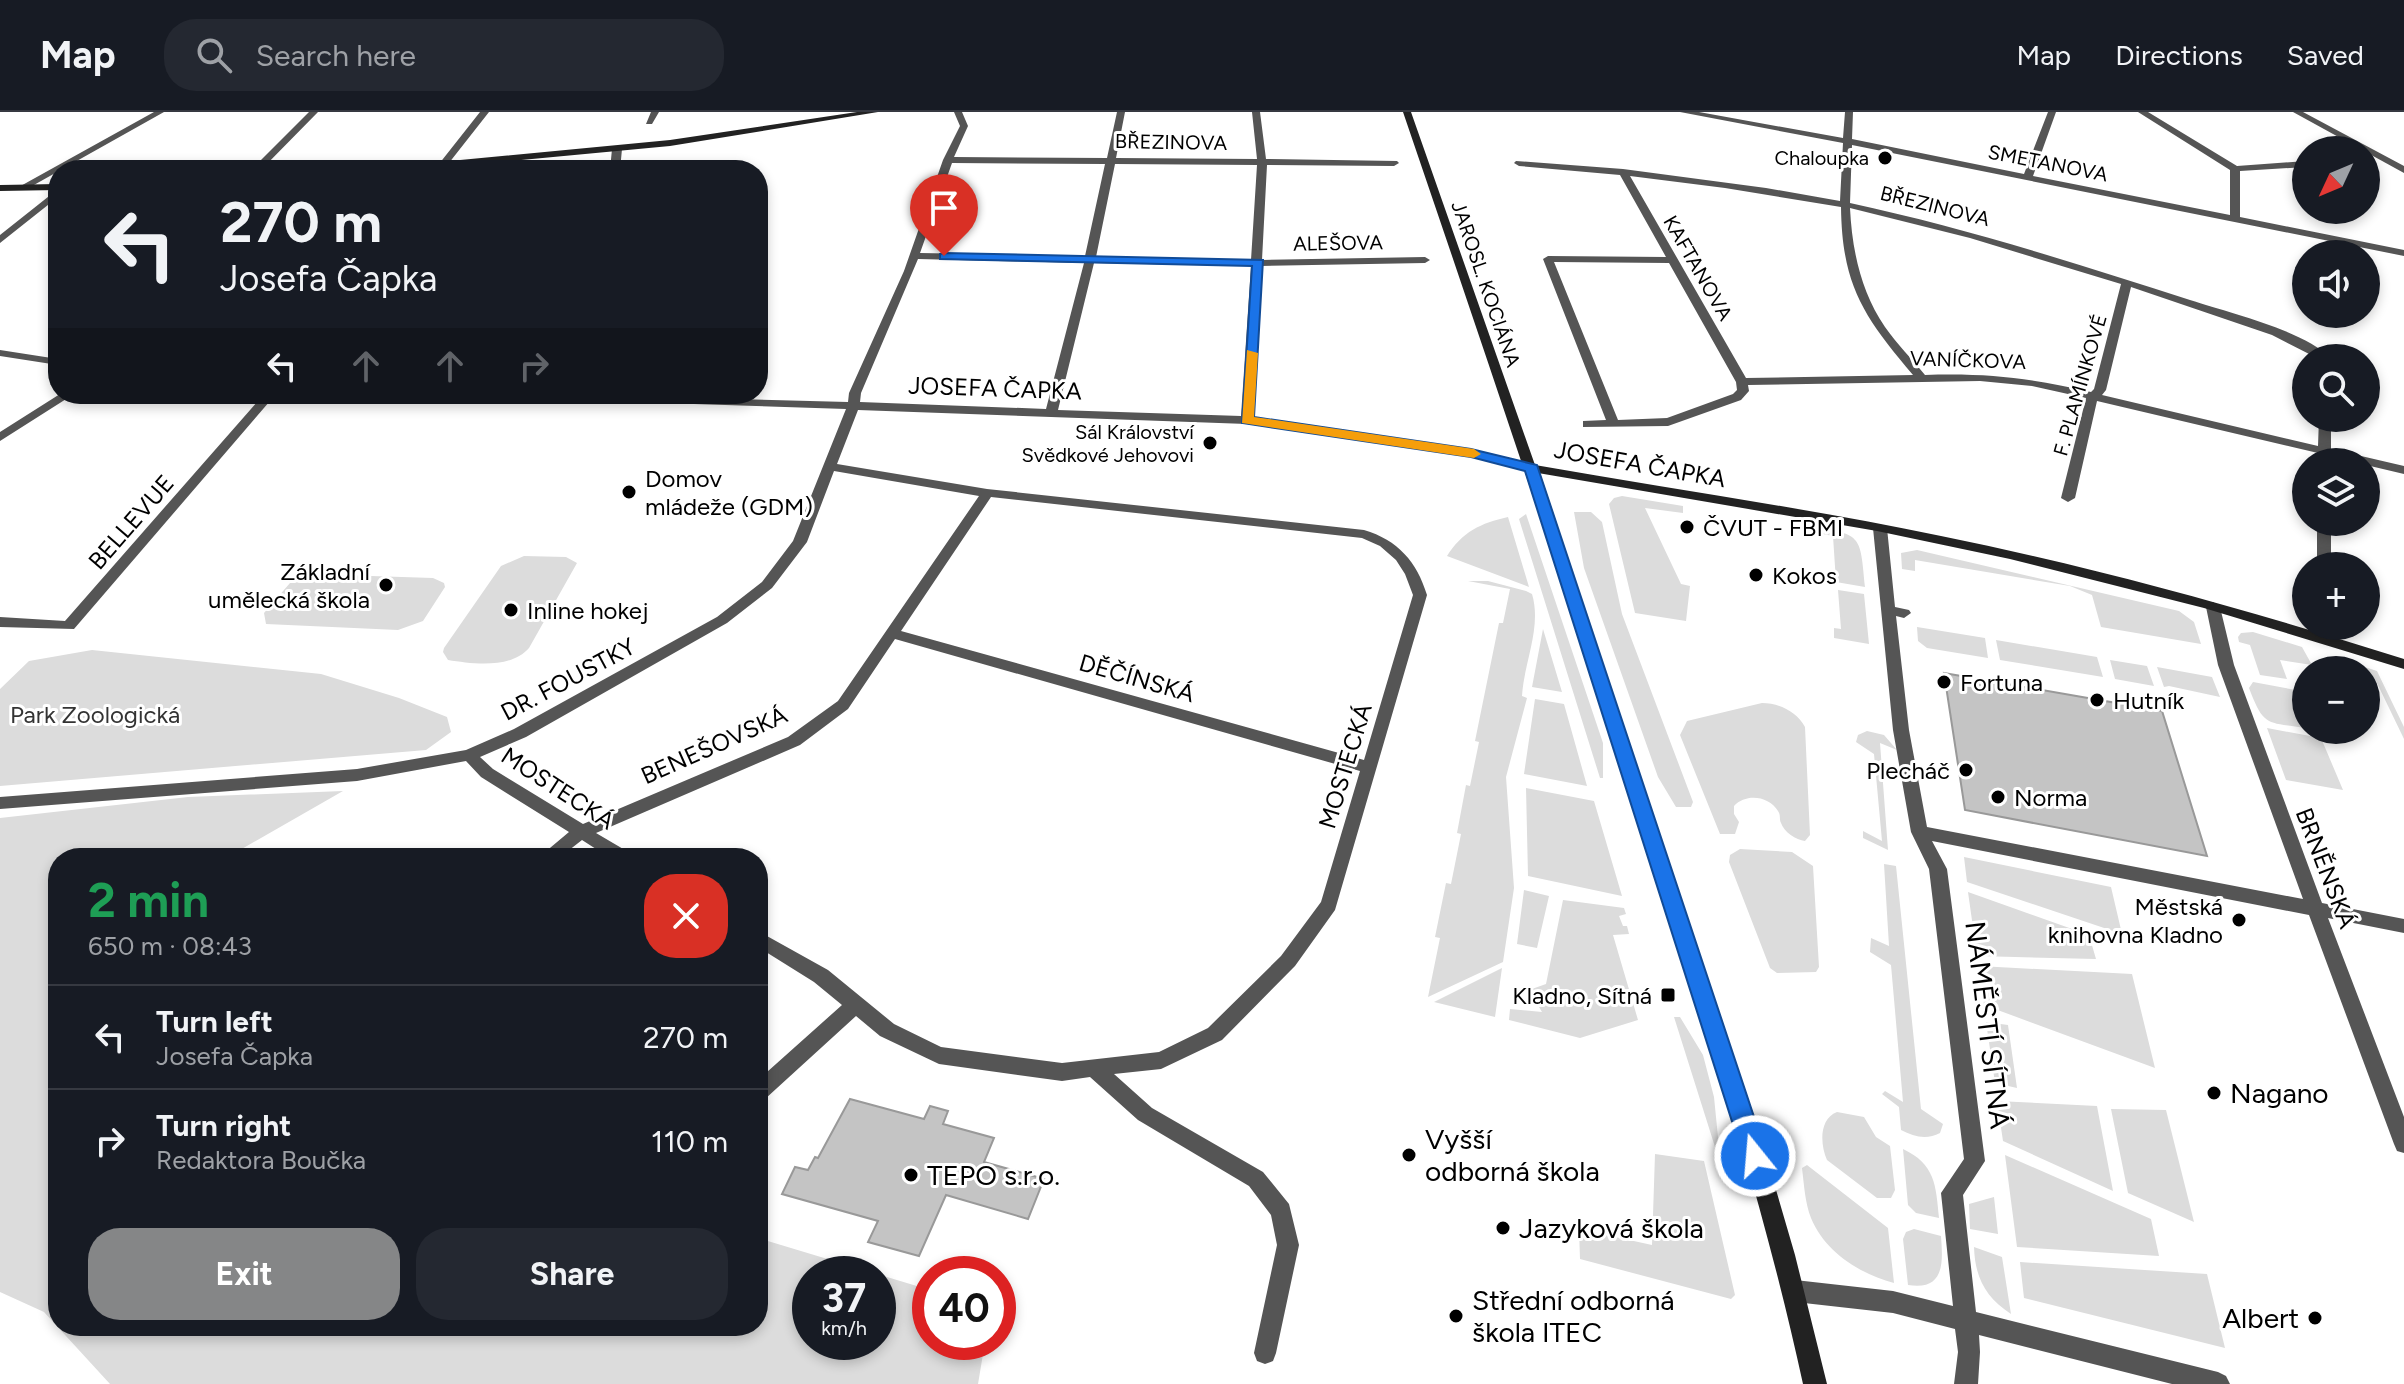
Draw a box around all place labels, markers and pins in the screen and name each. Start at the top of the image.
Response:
place label: Chaloupka [1775,146,1869,170]
marker: Chaloupka [1876,149,1894,167]
pin [910,174,978,256]
place label: Sál Království Svědkové Jehovovi [1022,420,1195,467]
marker: Sál Království Svědkové Jehovovi [1201,434,1219,452]
place label: Domov mládeže (GDM) [645,464,813,521]
marker: Domov mládeže (GDM) [620,483,638,501]
place label: ČVUT - FBMI [1703,513,1843,542]
marker: ČVUT - FBMI [1678,518,1696,536]
place label: Základní umělecká škola [208,557,371,614]
place label: Kokos [1772,561,1837,590]
marker: Kokos [1747,566,1765,584]
marker: Základní umělecká škola [377,576,395,594]
place label: Inline hokej [527,596,648,625]
marker: Inline hokej [502,601,520,619]
place label: Fortuna [1960,668,2043,697]
marker: Fortuna [1935,673,1953,691]
place label: Hutník [2113,686,2184,715]
marker: Hutník [2088,691,2106,709]
place label: Plecháč [1866,756,1950,785]
marker: Plecháč [1957,761,1975,779]
place label: Norma [2014,783,2087,812]
marker: Norma [1989,788,2007,806]
place label: Městská knihovna Kladno [2048,892,2223,949]
marker: Městská knihovna Kladno [2230,911,2248,929]
place label: Kladno, Sítná [1512,981,1652,1010]
marker: Kladno, Sítná [1659,986,1677,1004]
place label: Nagano [2230,1076,2329,1110]
marker: Nagano [2205,1084,2223,1102]
place label: Vyšší odborná škola [1425,1122,1600,1188]
marker: Vyšší odborná škola [1400,1146,1418,1164]
place label: TEPO s.r.o. [927,1158,1060,1192]
marker: TEPO s.r.o. [902,1166,920,1184]
place label: Jazyková škola [1519,1211,1704,1245]
marker: Jazyková škola [1494,1219,1512,1237]
place label: Střední odborná škola ITEC [1472,1283,1675,1349]
place label: Albert [2222,1301,2299,1335]
marker: Střední odborná škola ITEC [1447,1307,1465,1325]
marker: Albert [2306,1309,2324,1327]

